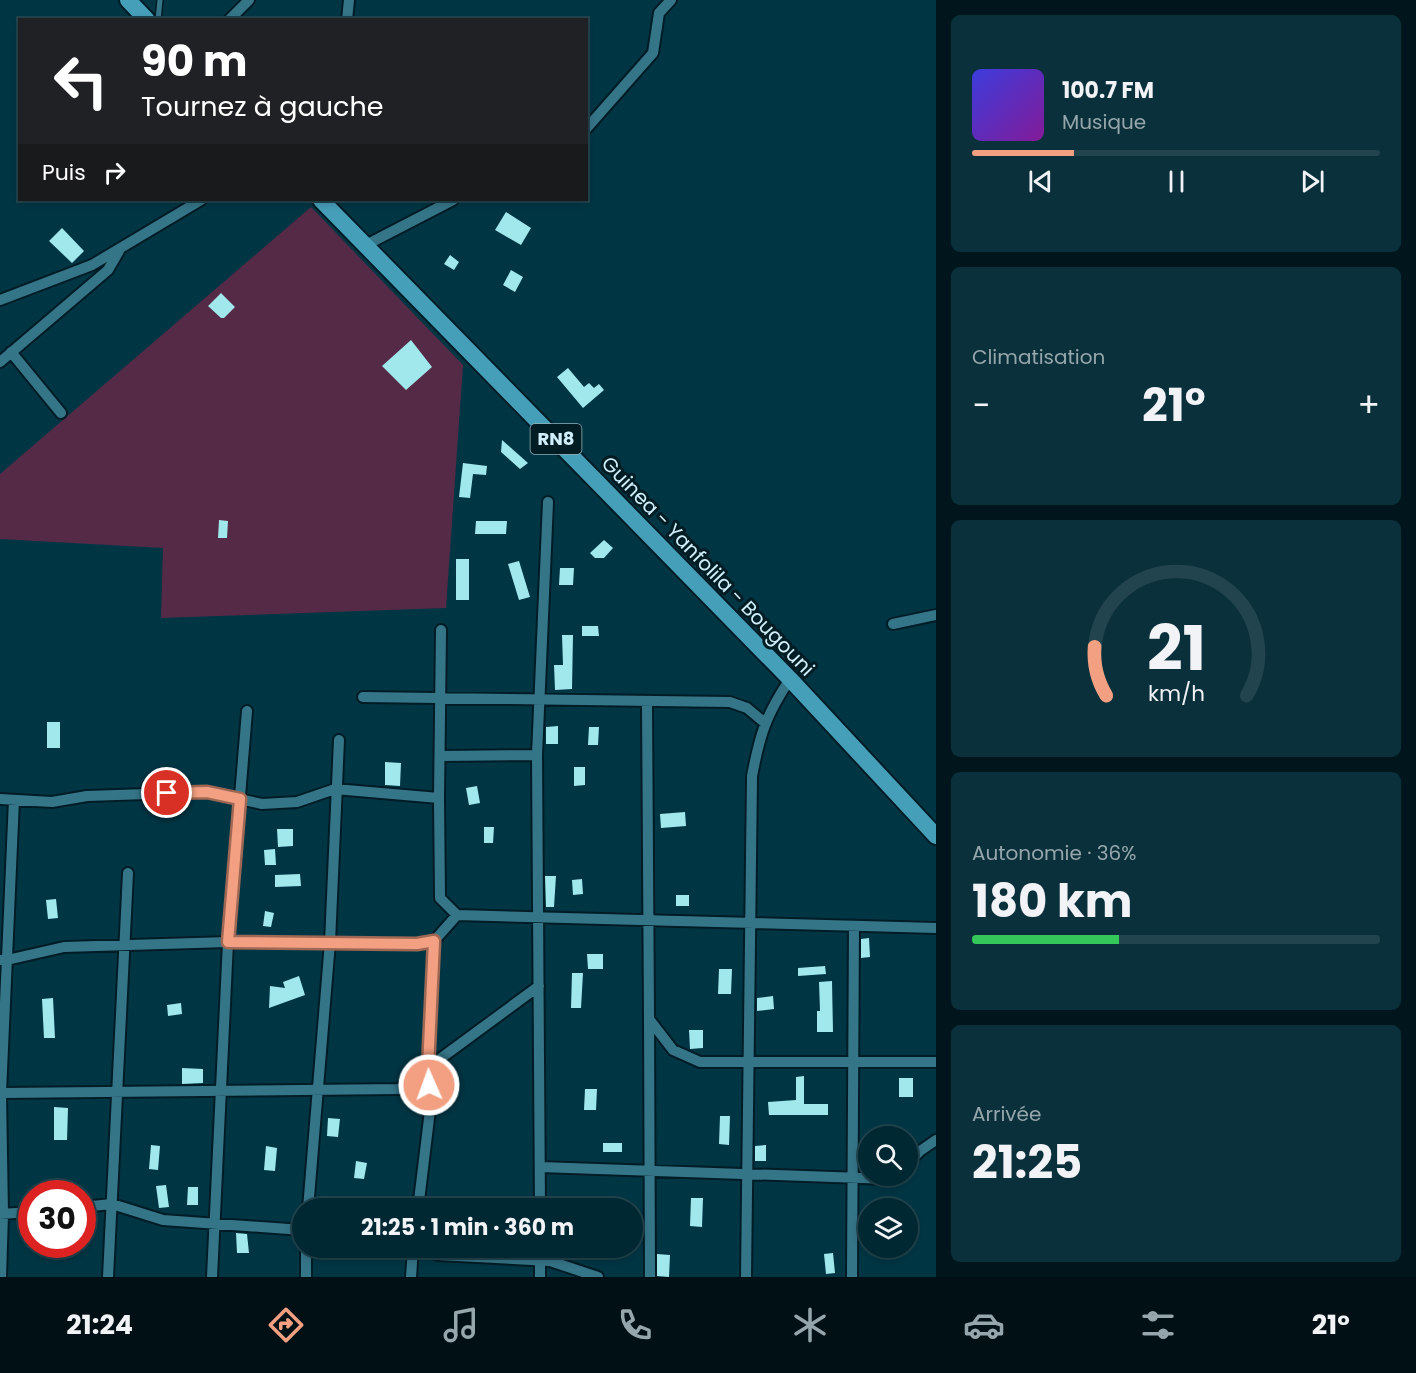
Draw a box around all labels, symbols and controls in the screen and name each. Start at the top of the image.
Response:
text: 90 m [141,32,248,91]
icon: left [42,42,120,120]
text: 100.7 FM [1062,75,1154,106]
text: Tournez à gauche [141,88,383,125]
text: Musique [1062,108,1146,136]
icon: right [98,156,131,189]
text: Puis [42,157,86,188]
icon: previous [1024,165,1057,198]
icon: pause [1160,165,1193,198]
icon: next [1296,165,1329,198]
text: Climatisation [972,343,1105,371]
text: 21° [1142,374,1206,437]
text: − [972,382,990,429]
text: + [1357,382,1380,429]
road number: RN8 [530,424,582,454]
street label: Guinea - Yanfolila - Bougouni [595,450,821,682]
text: 21 [1146,604,1206,692]
text: km/h [1147,678,1205,709]
pin [141,767,192,818]
icon: arrive [150,776,183,809]
text: Autonomie · 36% [972,839,1136,867]
text: 180 km [972,870,1132,933]
position arrow [397,1053,461,1117]
text: Arrivée [972,1100,1041,1128]
map controls [858,1126,918,1258]
button: search [858,1126,918,1186]
text: 21:25 [972,1131,1082,1194]
speed limit sign: 30 [18,1180,96,1258]
button: layers [858,1198,918,1258]
text: 21:25 · 1 min · 360 m [361,1212,574,1243]
icon: directions [265,1304,307,1346]
icon: music [440,1304,482,1346]
icon: phone [614,1304,656,1346]
icon: climate [789,1304,831,1346]
icon: car [963,1304,1005,1346]
icon: filters [1137,1304,1179,1346]
text: 21:24 [66,1306,133,1343]
text: 21° [1312,1306,1350,1343]

